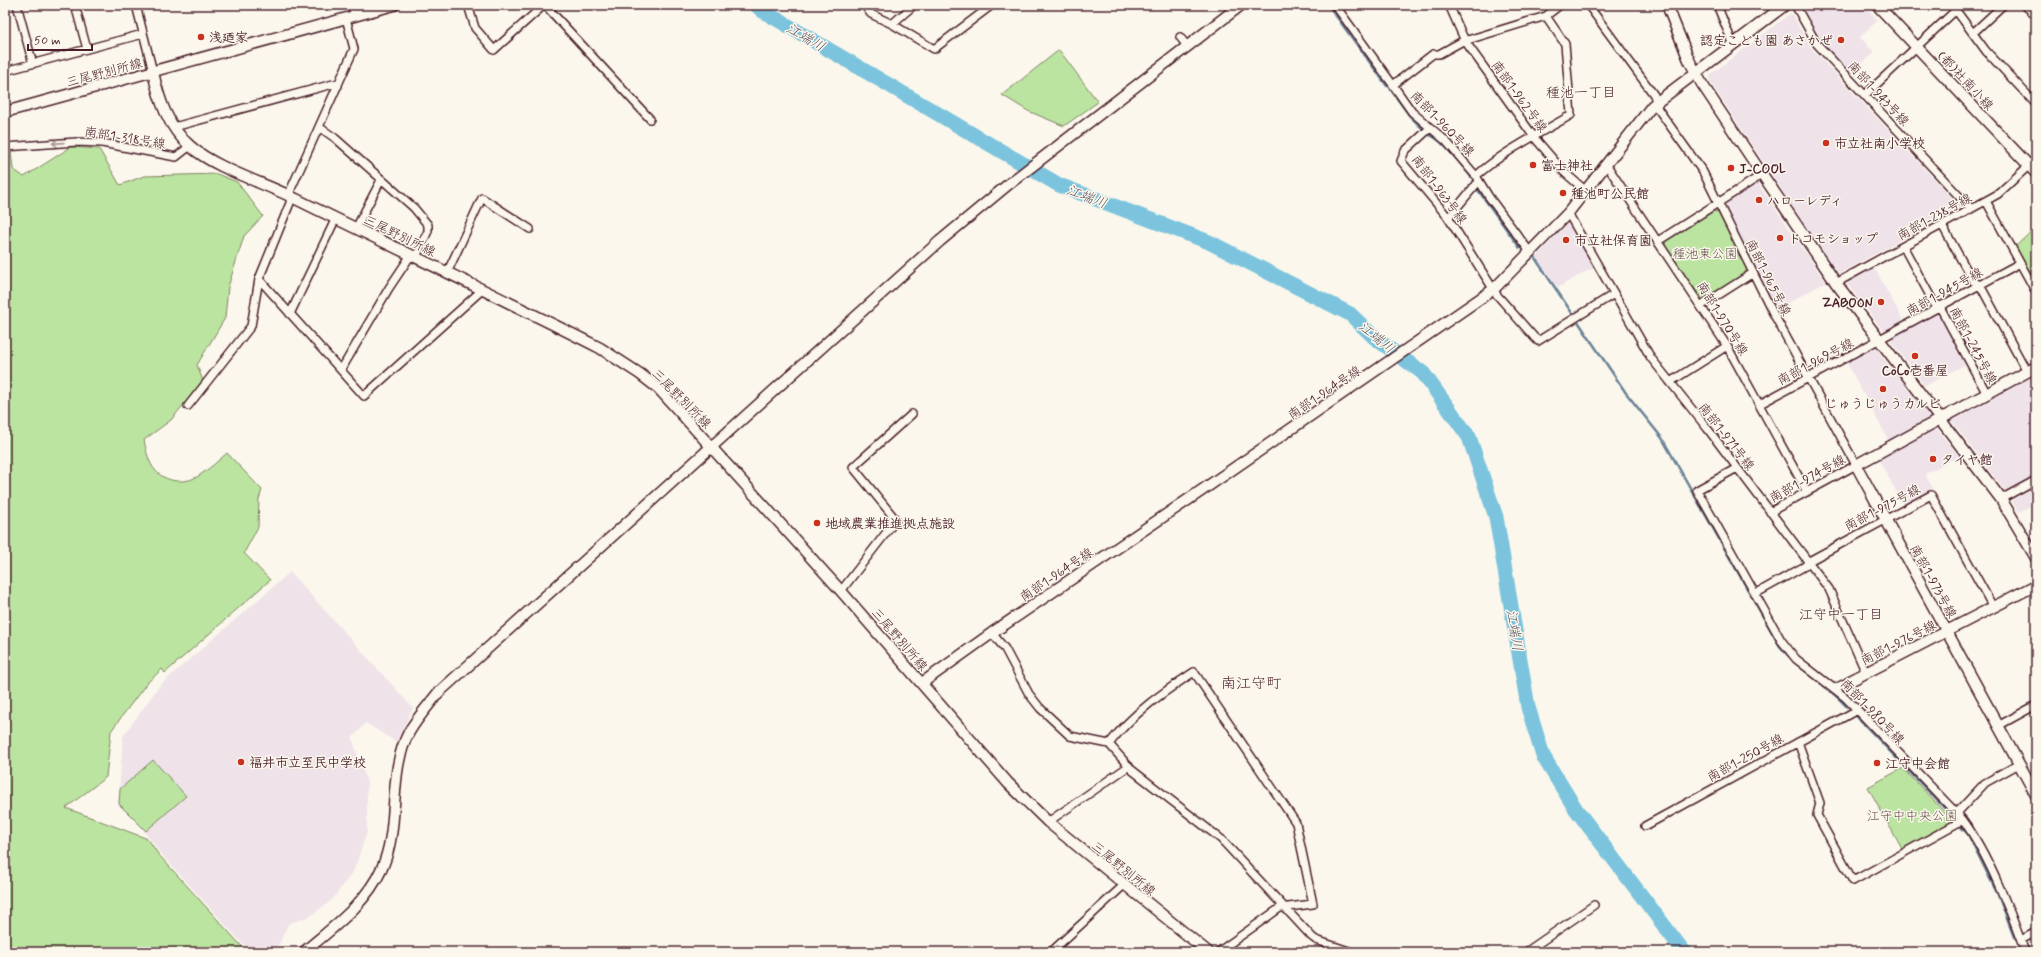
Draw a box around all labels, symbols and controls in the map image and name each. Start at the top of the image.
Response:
water label: 江端川 [783,20,828,56]
scale bar [28,26,92,52]
place label: 浅廼家 [209,30,248,47]
marker: 浅廼家 [196,32,206,42]
text: 50 m [34,33,61,49]
place label: 認定こども園 あさかぜ [1700,33,1833,50]
marker: 認定こども園 あさかぜ [1836,35,1846,45]
street label: (都)社南小線 [1933,48,1997,115]
street label: 三尾野別所線 [65,55,145,92]
street label: 南部1-962号線 [1487,58,1551,137]
street label: 南部1-943号線 [1843,58,1913,131]
district label: 種池一丁目 [1546,84,1616,102]
street label: 南部1-960号線 [1406,88,1478,161]
street label: 南部1-318号線 [83,124,168,153]
place label: 市立社南小学校 [1834,136,1925,153]
marker: 市立社南小学校 [1821,138,1831,148]
one-way arrow [52,139,65,146]
street label: 南部1-963号線 [1407,152,1471,229]
place label: 富士神社 [1541,158,1593,175]
marker: 富士神社 [1528,160,1538,170]
place label: J-COOL [1739,161,1786,178]
marker: J-COOL [1726,163,1736,173]
water label: 江端川 [1064,181,1109,213]
place label: 種池町公民館 [1571,186,1649,203]
marker: 種池町公民館 [1558,188,1568,198]
street label: 南部1-238号線 [1895,189,1976,245]
place label: ハローレディ [1767,193,1843,210]
marker: ハローレディ [1754,195,1764,205]
street label: 三尾野別所線 [361,212,439,262]
place label: ドコモショップ [1788,231,1878,248]
place label: 市立社保育園 [1574,233,1652,250]
marker: ドコモショップ [1775,233,1785,243]
marker: 市立社保育園 [1561,235,1571,245]
street label: 南部1-965号線 [1741,236,1795,320]
park label: 種池東公園 [1672,246,1738,263]
street label: 南部1-945号線 [1903,264,1987,320]
street label: 南部1-970号線 [1692,279,1752,360]
place label: ZABOON [1822,295,1874,312]
marker: ZABOON [1876,297,1886,307]
street label: 南部1-245号線 [1945,304,2001,388]
water label: 江端川 [1354,318,1398,358]
street label: 南部1-969号線 [1775,335,1858,390]
marker: CoCo壱番屋 [1910,351,1920,361]
street label: 南部1-964号線 [1285,362,1366,424]
place label: CoCo壱番屋 [1882,363,1948,380]
street label: 三尾野別所線 [647,365,715,433]
marker: じゅうじゅうカルビ [1878,384,1888,394]
place label: じゅうじゅうカルビ [1825,396,1941,413]
street label: 南部1-971号線 [1694,400,1758,475]
street label: 南部1-974号線 [1767,451,1850,507]
place label: タイヤ館 [1941,452,1992,469]
marker: タイヤ館 [1928,454,1938,464]
street label: 南部1-975号線 [1842,481,1925,535]
place label: 地域農業推進拠点施設 [825,516,955,533]
marker: 地域農業推進拠点施設 [812,518,822,528]
street label: 南部1-973号線 [1905,542,1960,623]
street label: 南部1-964号線 [1017,544,1098,606]
street label: 三尾野別所線 [867,605,932,676]
district label: 江守中一丁目 [1799,606,1883,624]
water label: 江端川 [1502,608,1526,652]
street label: 南部1-976号線 [1858,617,1940,670]
district label: 南江守町 [1221,674,1282,694]
street label: 南部1-980号線 [1836,676,1908,749]
street label: 南部1-250号線 [1705,730,1788,786]
place label: 福井市立至民中学校 [249,755,366,772]
place label: 江守中会館 [1885,756,1950,773]
marker: 福井市立至民中学校 [236,757,246,767]
marker: 江守中会館 [1872,758,1882,768]
park label: 江守中中央公園 [1866,808,1958,825]
street label: 三尾野別所線 [1087,838,1159,901]

